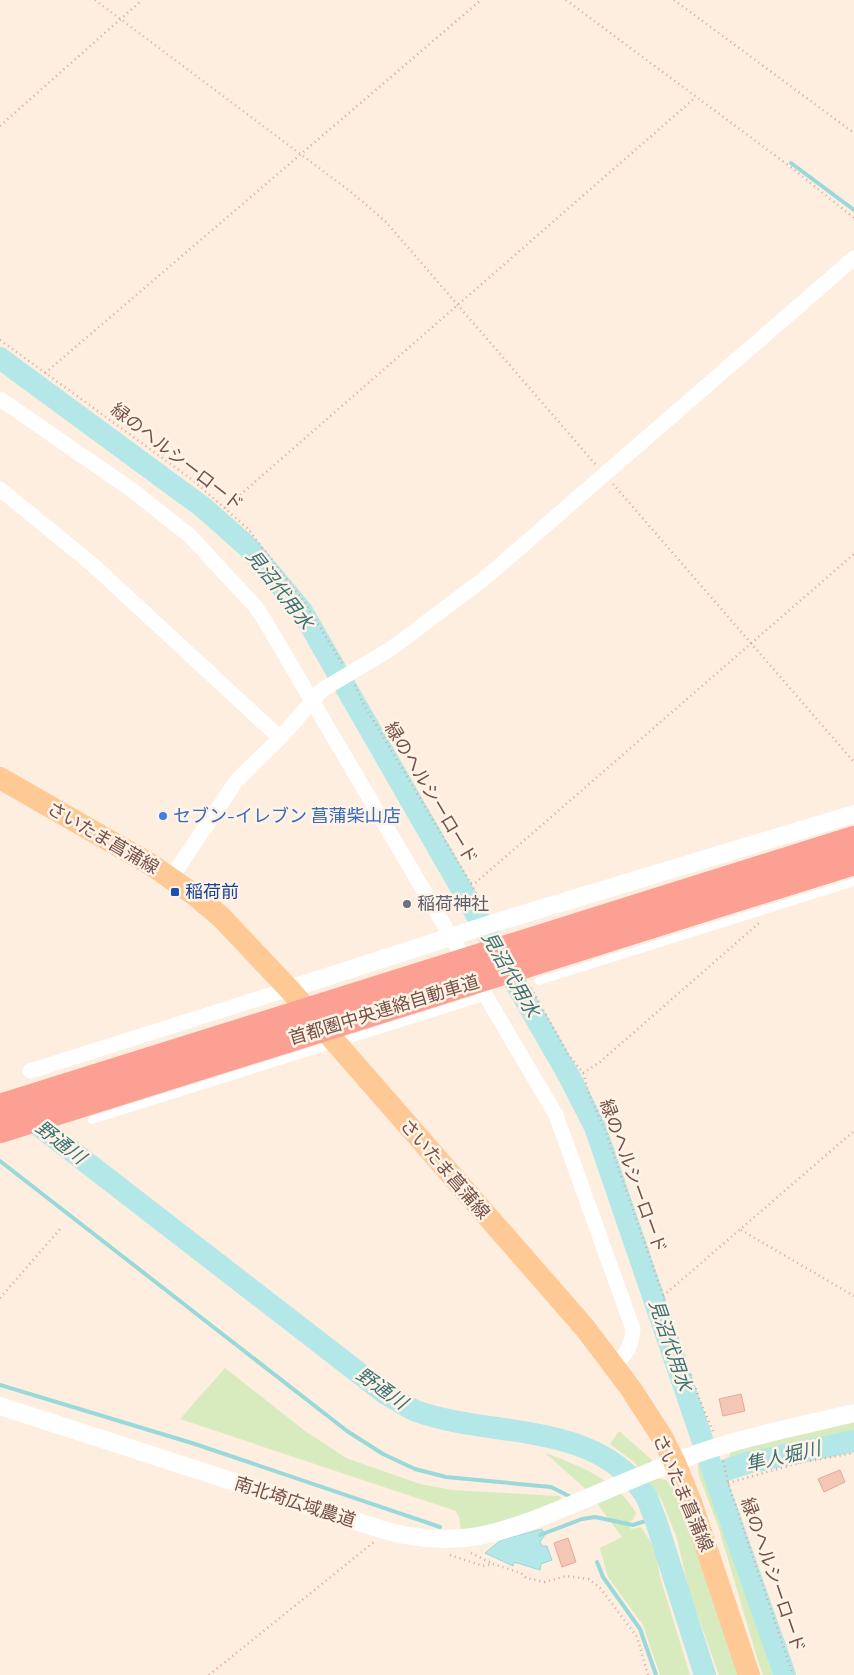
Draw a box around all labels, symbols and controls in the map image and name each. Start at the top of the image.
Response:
street label: 緑のヘルシーロード [105,396,249,517]
water label: 見沼代用水 [240,542,322,637]
street label: 緑のヘルシーロード [378,716,485,869]
street label: さいたま菖蒲線 [42,795,164,881]
place label: セブン-イレブン 菖蒲柴山店 [173,802,401,829]
marker: セブン-イレブン 菖蒲柴山店 [157,810,169,822]
place label: 稲荷前 [185,878,239,905]
marker: 稲荷前 [169,886,181,898]
place label: 稲荷神社 [417,890,489,917]
marker: 稲荷神社 [401,898,413,910]
water label: 見沼代用水 [475,925,549,1024]
street label: 首都圏中央連絡自動車道 [285,968,482,1051]
street label: 緑のヘルシーロード [593,1095,674,1257]
street label: さいたま菖蒲線 [394,1112,497,1225]
water label: 野通川 [30,1113,94,1172]
water label: 見沼代用水 [642,1295,701,1396]
water label: 野通川 [351,1359,416,1417]
street label: さいたま菖蒲線 [647,1430,720,1556]
water label: 隼人堀川 [743,1432,825,1478]
street label: 南北埼広域農道 [231,1469,359,1534]
street label: 緑のヘルシーロード [734,1494,813,1656]

